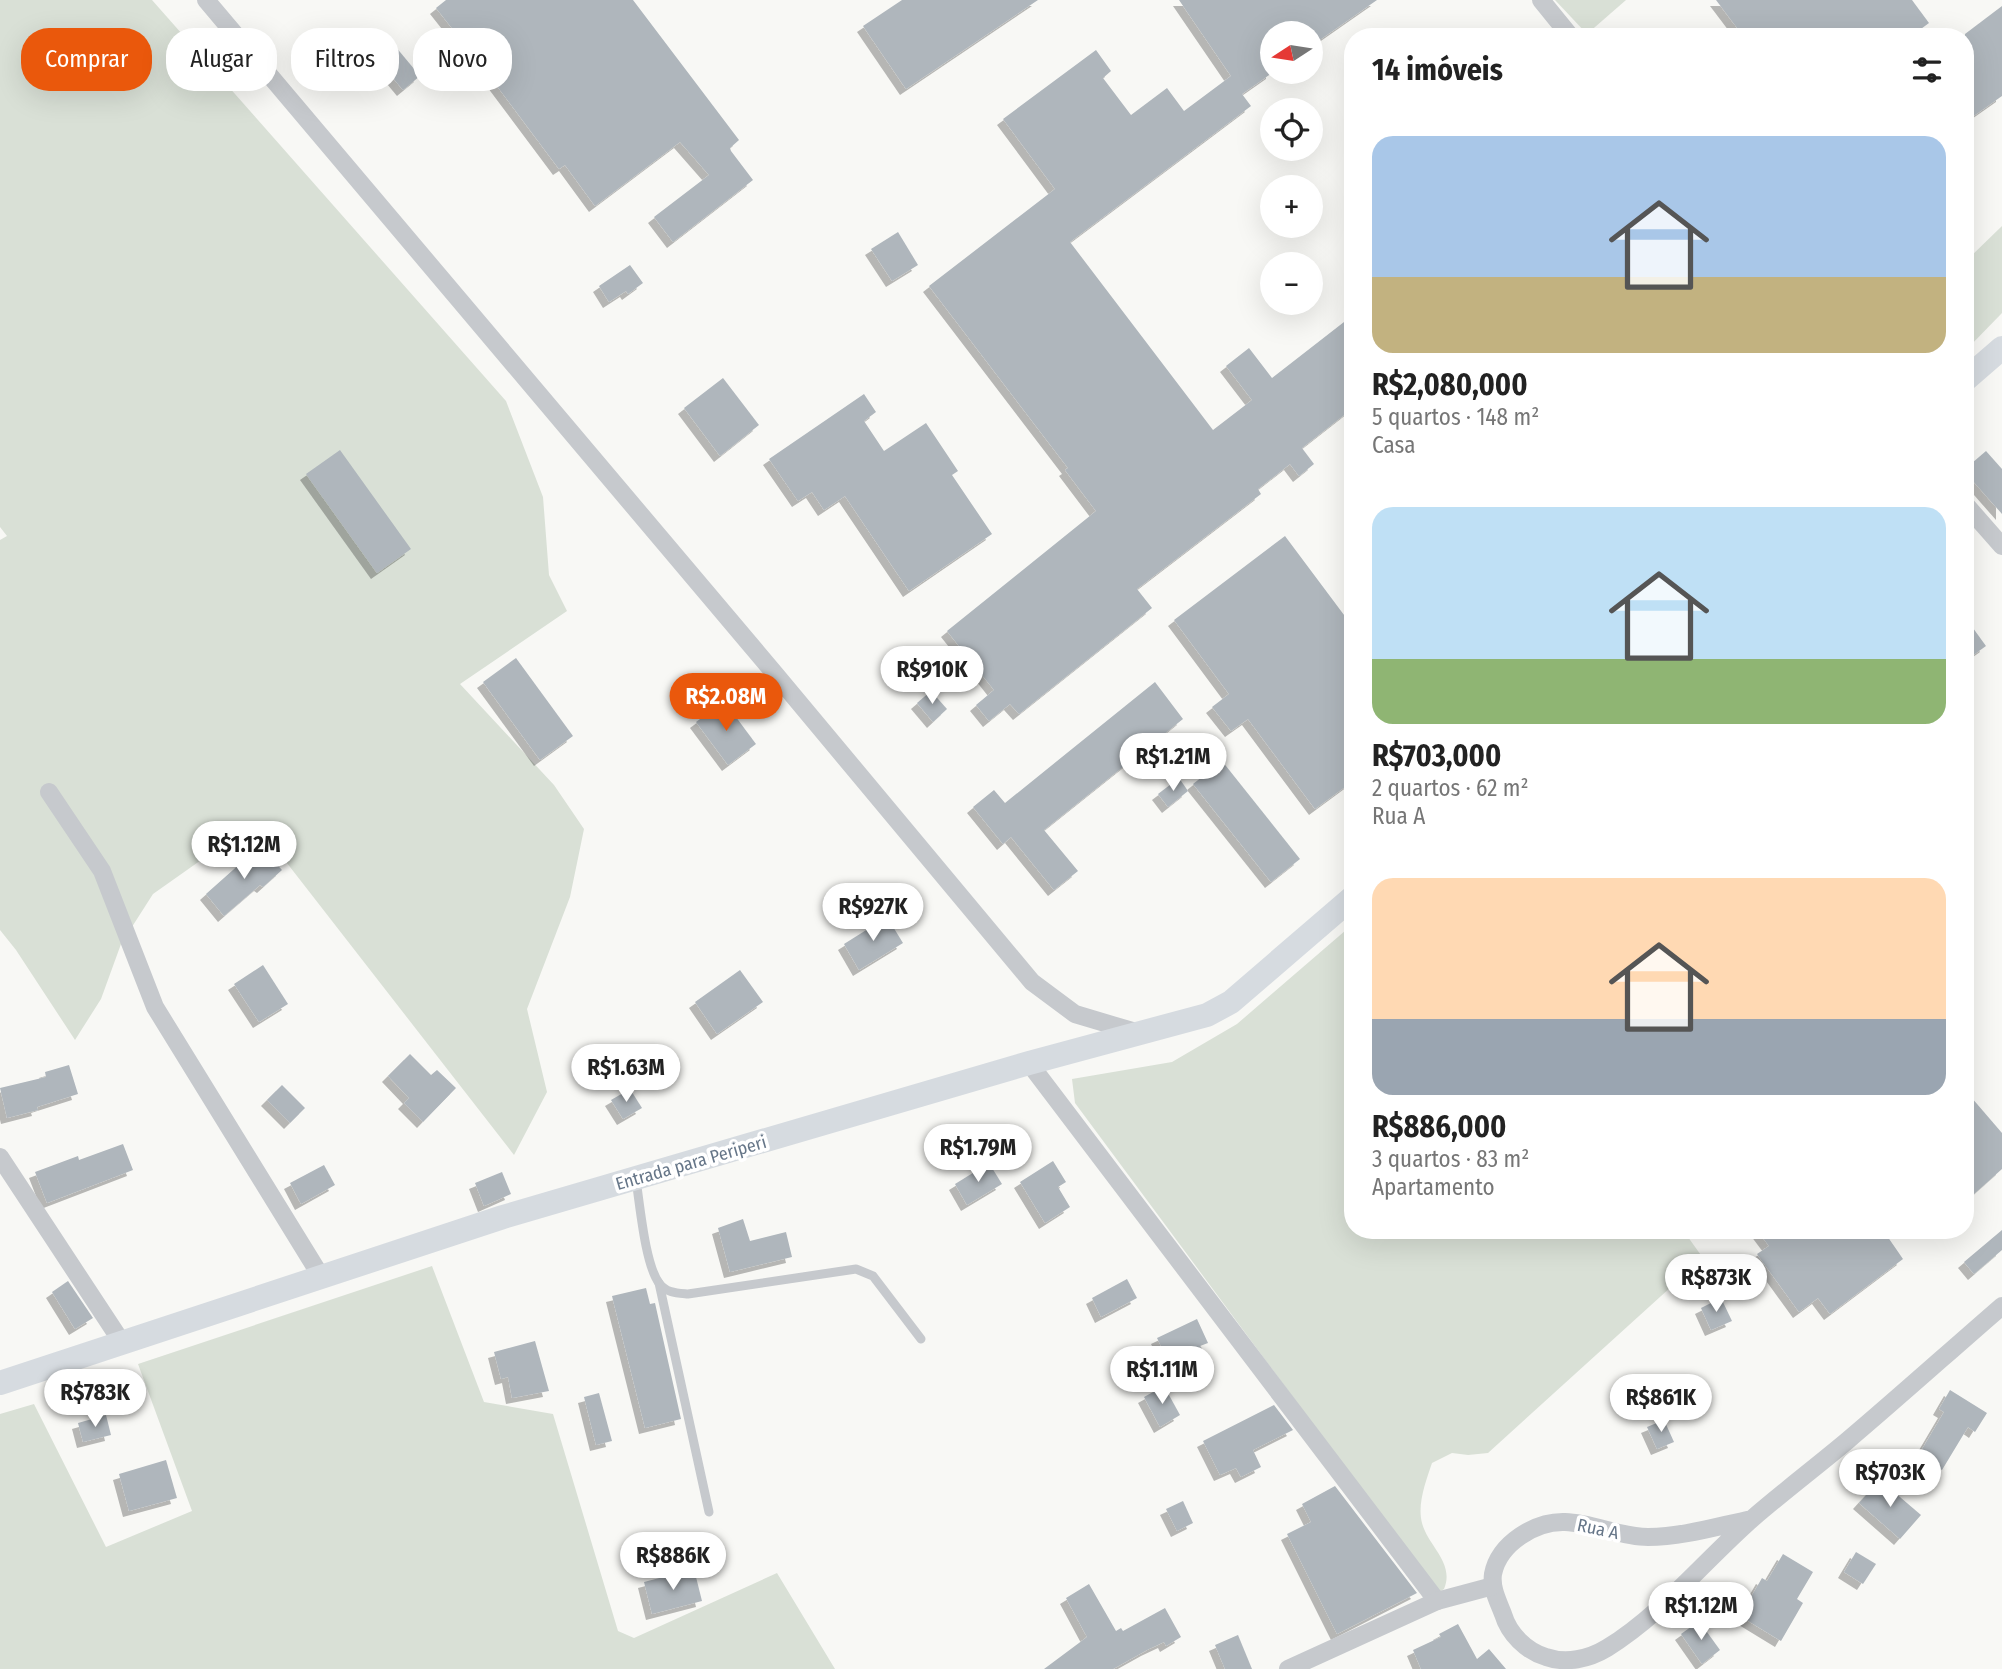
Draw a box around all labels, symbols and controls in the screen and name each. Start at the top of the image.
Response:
north arrow [1260,21,1323,84]
map controls [1260,21,1323,315]
chip: Comprar [21,28,152,91]
chip: Alugar [166,28,277,91]
chip: Filtros [291,28,399,91]
chip: Novo [413,28,512,91]
icon: filters [1908,51,1946,89]
text: 14 imóveis [1372,52,1503,88]
button: locate [1260,98,1323,161]
button: + [1260,175,1323,238]
icon: home [1596,182,1722,308]
button: − [1260,252,1323,315]
text: R$2,080,000 [1372,367,1528,403]
text: 5 quartos · 148 m² [1372,403,1539,431]
text: Casa [1372,431,1416,459]
icon: home [1596,553,1722,679]
pin: R$910K [875,646,989,706]
text: R$910K [896,655,968,683]
pin: R$2.08M [661,674,791,733]
text: R$2.08M [686,682,766,710]
pin: R$1.21M [1108,734,1238,793]
text: R$703,000 [1372,738,1501,774]
text: R$1.21M [1136,742,1210,770]
text: 2 quartos · 62 m² [1372,774,1529,802]
text: Rua A [1372,802,1425,830]
pin: R$1.12M [179,822,309,881]
text: R$1.12M [208,830,280,858]
pin: R$927K [816,884,930,943]
text: R$927K [838,892,908,920]
icon: home [1596,924,1722,1050]
pin: R$1.63M [561,1044,691,1104]
text: R$1.63M [587,1053,665,1081]
text: R$886,000 [1372,1109,1506,1145]
pin: R$1.79M [913,1124,1043,1184]
street label: Entrada para Periperi [613,1131,769,1195]
text: R$1.79M [940,1133,1016,1161]
text: 3 quartos · 83 m² [1372,1145,1529,1173]
text: Apartamento [1372,1173,1495,1201]
pin: R$873K [1659,1254,1773,1314]
text: R$873K [1681,1263,1751,1291]
pin: R$1.11M [1097,1346,1227,1406]
text: R$1.11M [1126,1355,1198,1383]
pin: R$783K [38,1370,152,1429]
pin: R$861K [1604,1374,1718,1434]
text: R$783K [60,1378,130,1406]
text: R$861K [1626,1383,1696,1411]
pin: R$703K [1833,1450,1947,1509]
text: R$703K [1855,1458,1925,1486]
street label: Rua A [1575,1514,1621,1544]
pin: R$886K [616,1532,730,1592]
text: R$886K [636,1541,710,1569]
pin: R$1.12M [1636,1582,1766,1642]
text: R$1.12M [1665,1591,1737,1619]

